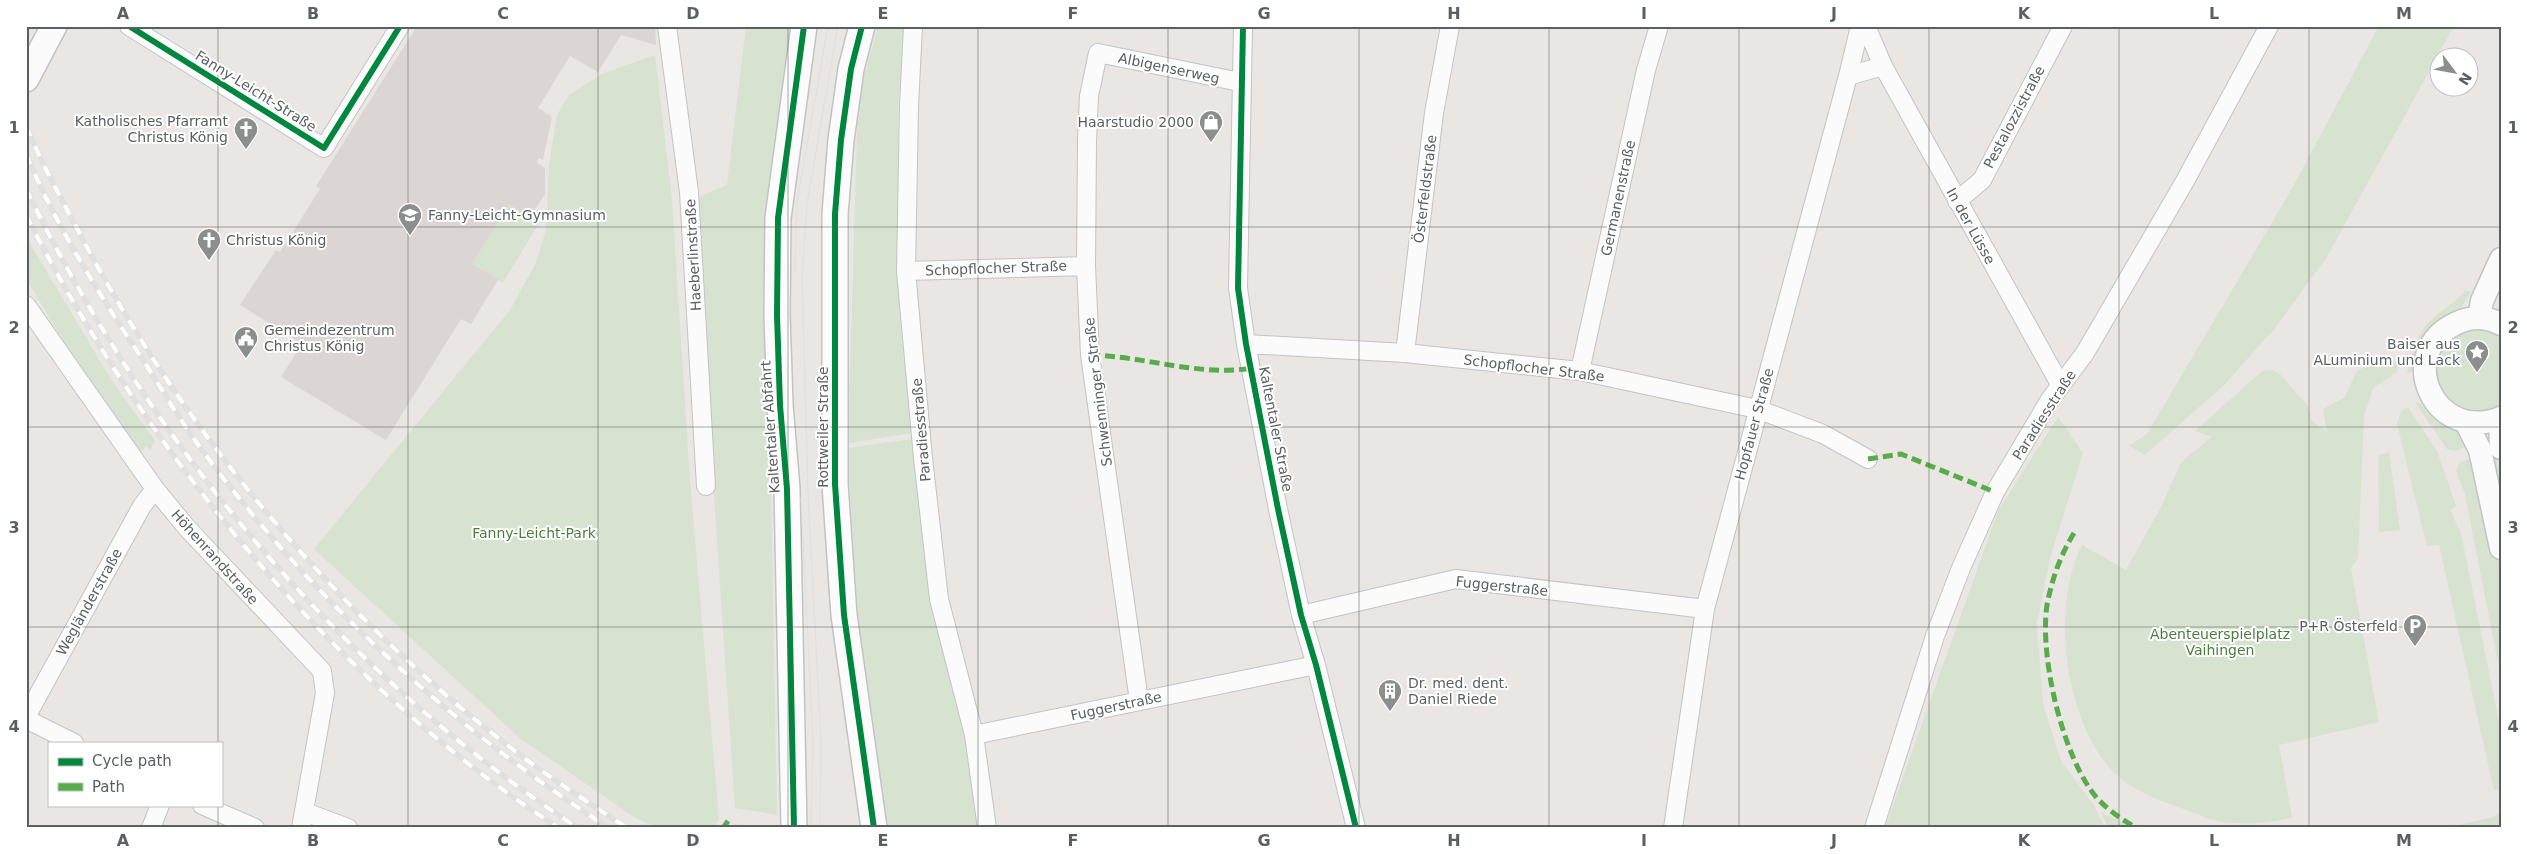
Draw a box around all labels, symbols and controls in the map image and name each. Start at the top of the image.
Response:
text: A [117,4,130,23]
text: B [307,4,319,23]
text: C [497,4,509,23]
text: D [686,4,700,23]
text: E [878,4,888,23]
text: F [1068,4,1078,23]
text: G [1257,4,1271,23]
text: H [1447,4,1461,23]
text: I [1641,4,1647,23]
text: J [1830,4,1837,23]
text: K [2018,4,2031,23]
text: L [2209,4,2219,23]
text: M [2396,4,2412,23]
street label: Fanny-Leicht-Straße [193,47,319,135]
north arrow [2430,48,2480,98]
street label: Albigenserweg [1117,49,1221,87]
street label: Pestalozzistraße [1980,63,2048,171]
text: N [2455,70,2475,88]
shop icon: Haarstudio 2000 [1198,109,1224,143]
place label: Katholisches Pfarramt Christus König [75,113,229,145]
place label: Haarstudio 2000 [1077,114,1194,130]
church icon: Katholisches Pfarramt Christus König [233,116,259,150]
text: 1 [8,118,20,137]
text: 1 [2507,118,2519,137]
street label: Österfeldstraße [1409,134,1440,244]
street label: Germanenstraße [1598,139,1638,257]
street label: In der Lüsse [1943,185,1999,267]
street label: Haeberlinstraße [682,199,704,311]
school or university icon: Fanny-Leicht-Gymnasium [397,202,423,236]
place label: Fanny-Leicht-Gymnasium [428,207,606,223]
church icon: Christus König [196,227,222,261]
place label: Christus König [226,232,326,248]
street label: Schopflocher Straße [925,258,1067,278]
street label: Schwenninger Straße [1081,317,1115,467]
text: 2 [8,318,20,337]
text: 2 [2507,318,2519,337]
place label: Gemeindezentrum Christus König [264,322,395,354]
public building icon: Gemeindezentrum Christus König [233,325,259,359]
place label: Baiser aus ALuminium und Lack [2313,336,2461,368]
place icon: Baiser aus ALuminium und Lack [2464,339,2490,373]
street label: Schopflocher Straße [1463,351,1605,385]
street label: Kaltentaler Abfahrt [757,359,783,494]
street label: Kaltentaler Straße [1256,365,1296,493]
street label: Rottweiler Straße [815,366,831,488]
street label: Hopfauer Straße [1731,366,1777,482]
street label: Paradiesstraße [2009,367,2079,463]
street label: Paradiesstraße [908,378,934,482]
street label: Höhenrandstraße [168,506,262,608]
text: 3 [8,518,20,537]
text: 3 [2507,518,2519,537]
park label: Fanny-Leicht-Park [472,525,597,541]
street label: Wegländerstraße [53,546,125,658]
street label: Fuggerstraße [1455,573,1549,599]
parking icon: P+R Österfeld [2402,613,2428,647]
place label: P+R Österfeld [2299,617,2398,634]
park label: Abenteuerspielplatz Vaihingen [2150,626,2290,658]
place label: Dr. med. dent. Daniel Riede [1408,675,1509,707]
building icon: Dr. med. dent. Daniel Riede [1377,678,1403,712]
street label: Fuggerstraße [1069,689,1163,723]
text: 4 [8,717,20,736]
text: 4 [2507,717,2519,736]
legend [48,742,222,806]
text: Cycle path [92,752,172,770]
text: Path [92,778,125,796]
text: A [117,831,130,850]
text: B [307,831,319,850]
text: C [497,831,509,850]
text: D [686,831,700,850]
text: E [878,831,888,850]
text: F [1068,831,1078,850]
text: G [1257,831,1271,850]
text: H [1447,831,1461,850]
text: I [1641,831,1647,850]
text: J [1830,831,1837,850]
text: K [2018,831,2031,850]
text: L [2209,831,2219,850]
text: M [2396,831,2412,850]

